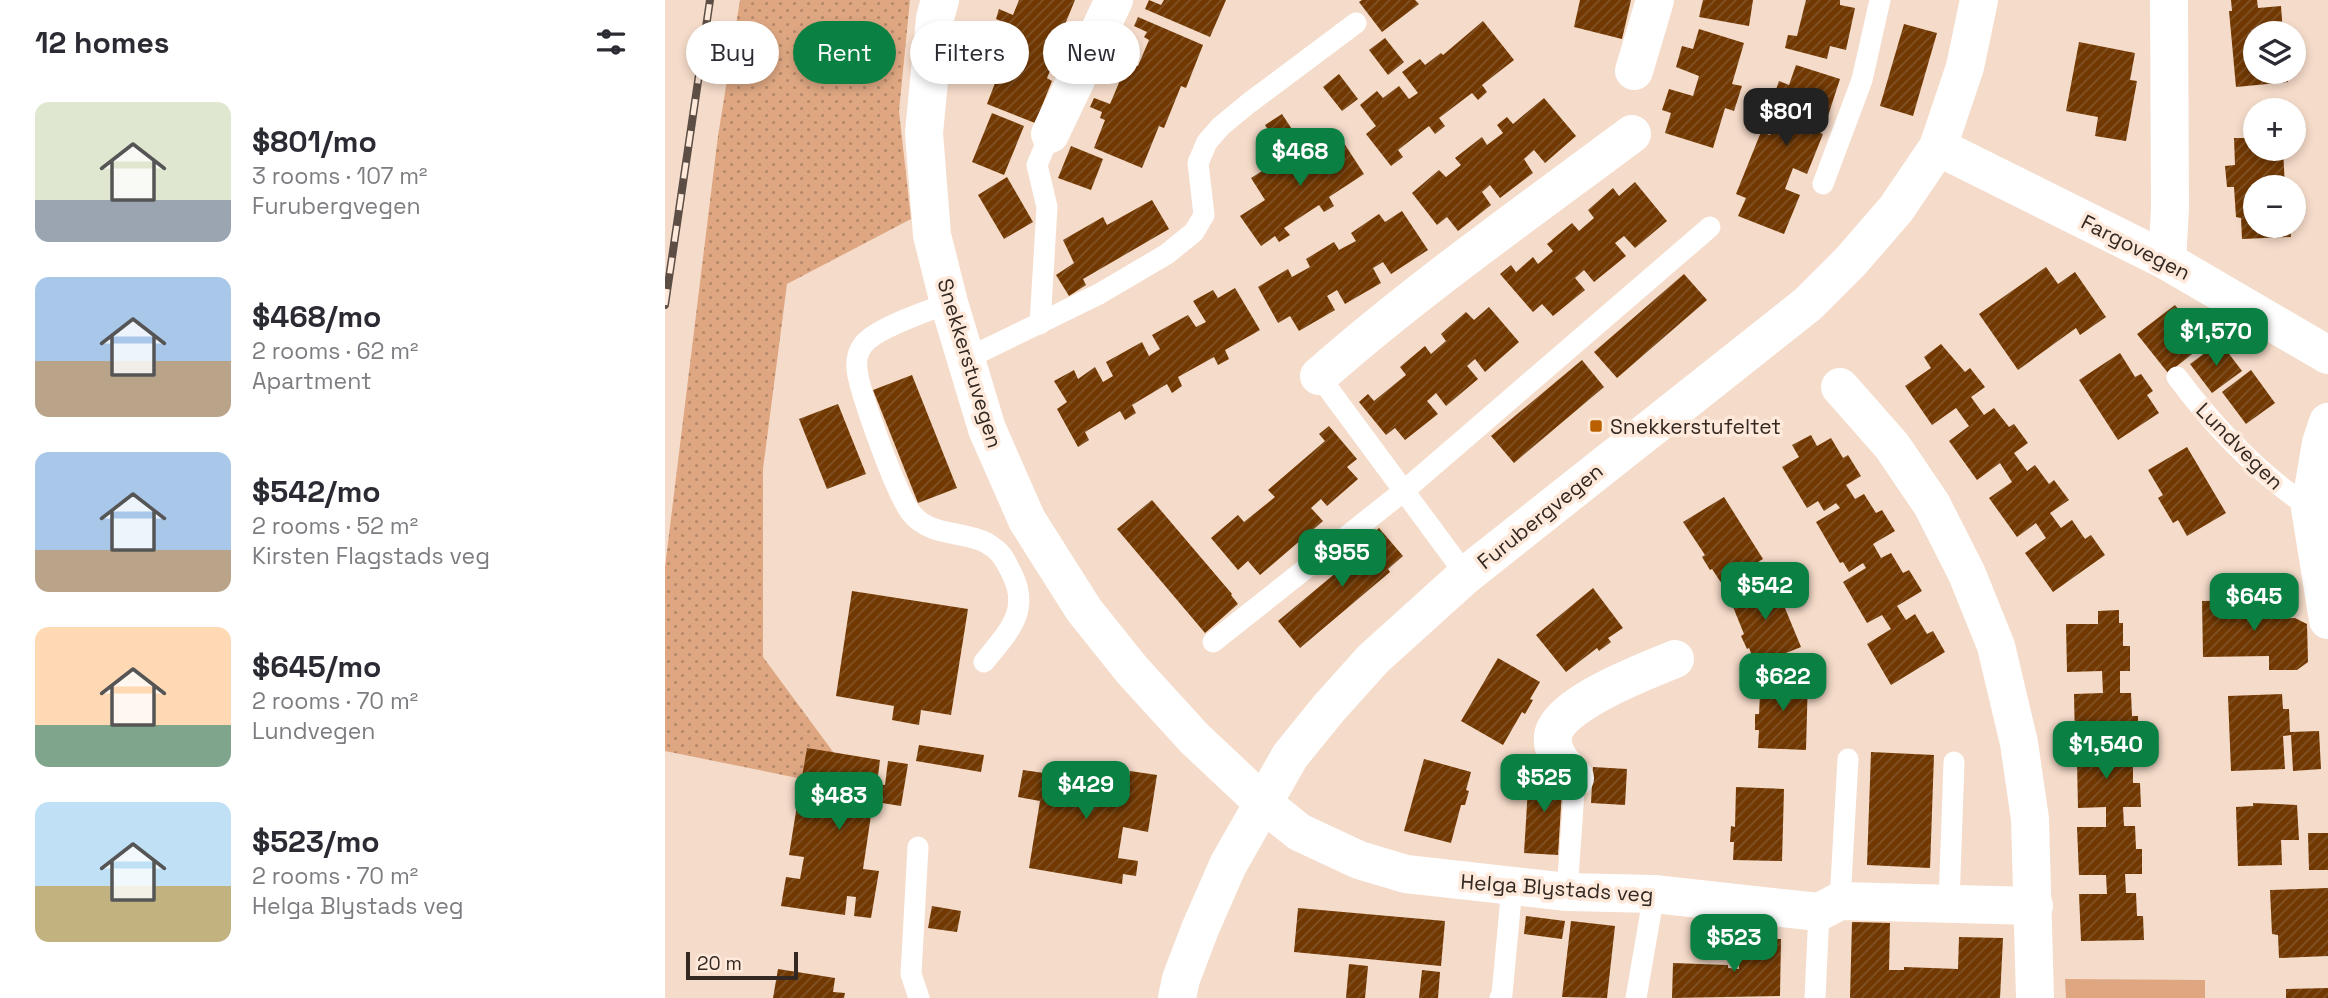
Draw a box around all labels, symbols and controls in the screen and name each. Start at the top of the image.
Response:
chip: Buy [686,21,779,84]
chip: Rent [793,21,896,84]
chip: Filters [910,21,1029,84]
chip: New [1043,21,1140,84]
map controls [2243,21,2306,238]
button: layers [2243,21,2306,84]
text: 12 homes [35,23,170,62]
icon: filters [592,23,630,61]
pin: $801 [1745,88,1827,148]
text: $801 [1759,96,1813,126]
button: + [2243,98,2306,161]
text: $801/mo [252,122,377,161]
pin: $468 [1259,128,1341,188]
icon: home [91,130,175,214]
text: $468 [1272,136,1328,166]
text: 3 rooms · 107 m² [252,161,428,191]
button: − [2243,175,2306,238]
text: Furubergvegen [252,191,421,221]
street label: Fargovegen [2077,208,2195,286]
street label: Snekkerstuvegen [931,275,1009,451]
text: $468/mo [252,297,381,336]
icon: home [91,305,175,389]
pin: $1,570 [2159,308,2273,368]
text: $1,570 [2180,316,2252,346]
text: 2 rooms · 62 m² [252,336,418,366]
text: Apartment [252,366,372,396]
street label: Lundvegen [2191,397,2289,495]
place label: Snekkerstufeltet [1610,413,1781,440]
marker: Snekkerstufeltet [1588,418,1604,434]
street label: Furubergvegen [1472,457,1608,575]
text: $542/mo [252,472,381,511]
icon: home [91,480,175,564]
text: 2 rooms · 52 m² [252,511,418,541]
pin: $955 [1301,530,1383,589]
text: $955 [1314,537,1370,567]
text: Kirsten Flagstads veg [252,541,490,571]
pin: $542 [1724,562,1806,622]
text: $542 [1737,570,1793,600]
pin: $645 [2213,574,2295,633]
text: $645 [2226,581,2282,611]
text: $645/mo [252,647,381,686]
pin: $622 [1742,654,1824,713]
icon: home [91,655,175,739]
text: $622 [1755,661,1811,691]
text: 2 rooms · 70 m² [252,686,418,716]
text: Lundvegen [252,716,375,746]
pin: $1,540 [2049,722,2163,781]
text: $1,540 [2069,729,2143,759]
pin: $525 [1503,754,1585,814]
pin: $429 [1045,762,1127,821]
text: $525 [1516,762,1572,792]
text: $429 [1058,769,1114,799]
pin: $483 [798,772,880,832]
text: $483 [811,780,867,810]
text: $523/mo [252,822,380,861]
icon: home [91,830,175,914]
text: 2 rooms · 70 m² [252,861,418,891]
street label: Helga Blystads veg [1460,868,1654,908]
text: Helga Blystads veg [252,891,464,921]
pin: $523 [1693,914,1775,974]
text: $523 [1706,922,1762,952]
scale bar [686,949,798,981]
text: 20 m [697,951,742,976]

